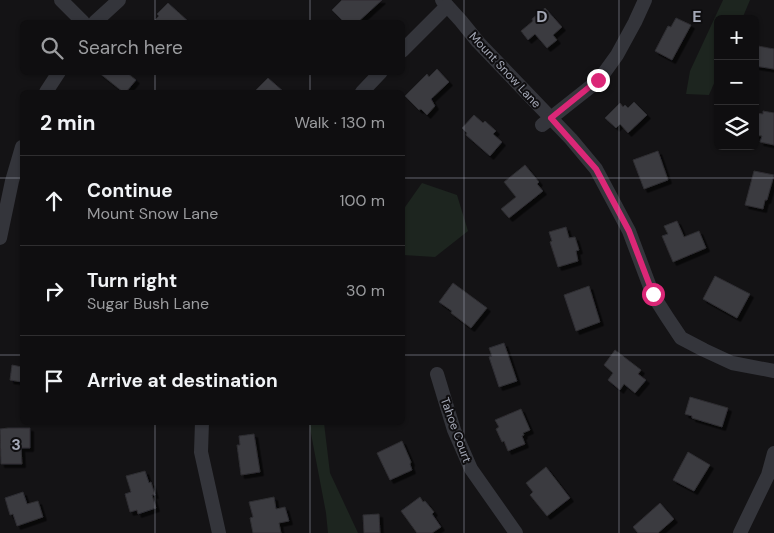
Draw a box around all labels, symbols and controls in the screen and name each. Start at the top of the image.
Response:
text: D [536,6,548,27]
text: E [692,6,702,27]
map controls [714,15,759,150]
button: + [714,15,759,60]
search box [20,20,405,75]
street label: Mount Snow Lane [466,29,545,112]
icon: search [38,34,66,62]
text: Search here [78,35,183,60]
button: − [714,60,759,105]
route end [587,69,610,92]
button: layers [714,105,759,150]
text: 2 min [40,109,96,137]
text: Walk · 130 m [294,112,385,133]
text: Continue [87,178,173,203]
icon: ahead [40,187,68,215]
text: 100 m [340,190,385,211]
text: Mount Snow Lane [87,203,218,224]
text: Turn right [87,268,177,293]
icon: right [40,277,68,305]
text: 30 m [346,280,385,301]
route start [642,283,665,306]
text: Sugar Bush Lane [87,293,209,314]
icon: arrive [40,367,68,395]
text: Arrive at destination [87,368,278,393]
street label: Tahoe Court [437,395,475,465]
text: 3 [11,434,21,455]

